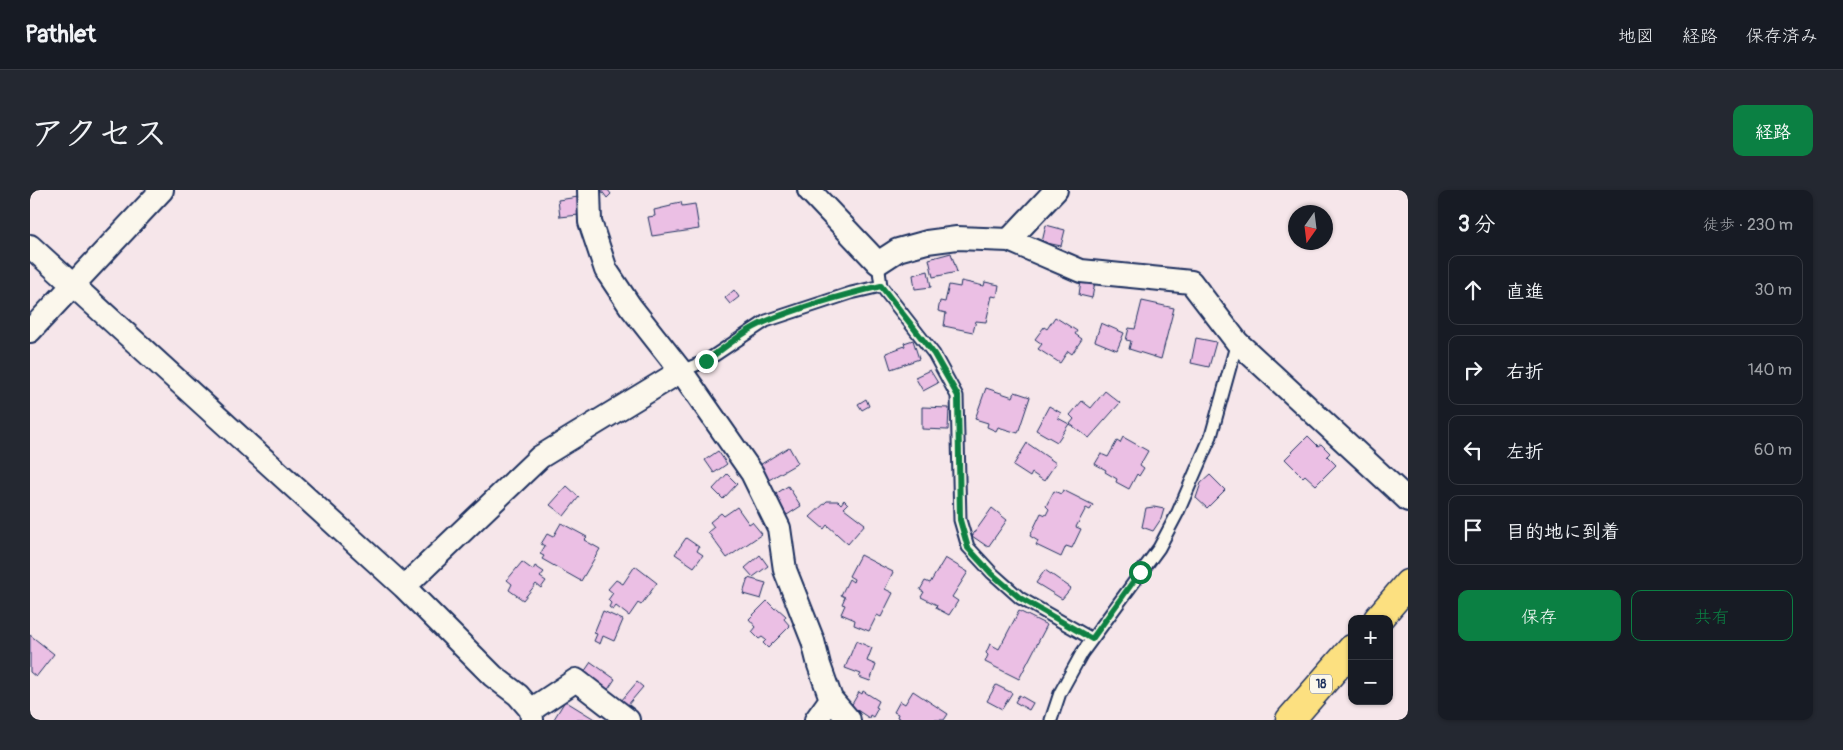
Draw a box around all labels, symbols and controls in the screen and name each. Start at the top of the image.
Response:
text: Pathlet [25,20,96,49]
text: 地図 [1618,25,1654,48]
text: 経路 [1682,25,1718,48]
text: 保存済み [1746,25,1818,48]
button: 経路 [1733,105,1813,156]
text: アクセス [30,112,168,156]
north arrow [1288,205,1333,250]
text: 3 分 [1458,211,1495,238]
text: 徒歩 · 230 m [1703,215,1793,235]
icon: ahead [1459,276,1487,304]
text: 直進 [1506,280,1544,304]
text: 30 m [1754,280,1792,300]
route end [695,350,718,373]
icon: right [1459,356,1487,384]
text: 右折 [1506,360,1544,384]
text: 140 m [1748,360,1792,380]
icon: left [1459,436,1487,464]
text: 左折 [1506,440,1544,464]
text: 60 m [1754,440,1792,460]
icon: arrive [1459,516,1487,544]
text: 目的地に到着 [1506,520,1620,544]
route start [1129,561,1152,584]
button: 保存 [1458,590,1621,641]
button: 共有 [1631,590,1793,641]
map controls [1348,615,1393,705]
button: + [1348,615,1393,660]
button: − [1348,660,1393,705]
road number: 18 [1310,674,1332,694]

